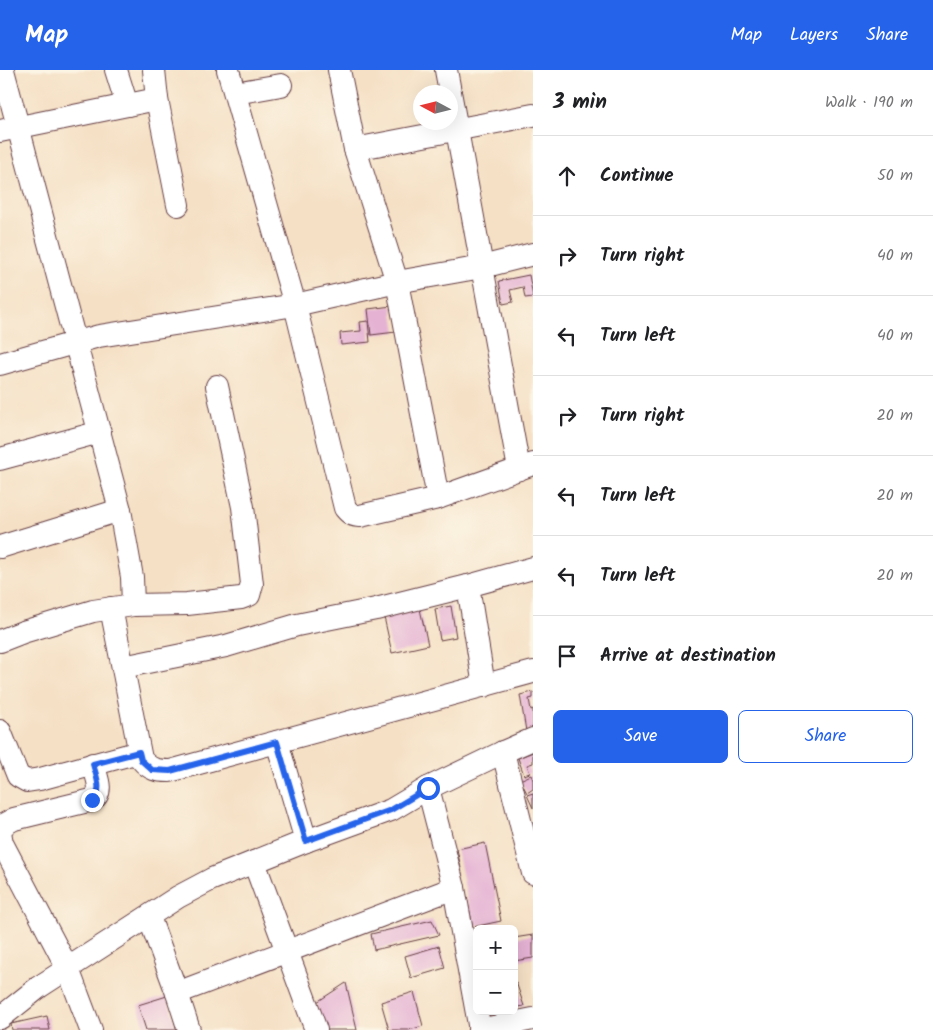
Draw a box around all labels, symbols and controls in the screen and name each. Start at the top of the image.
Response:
text: Map [25,16,68,55]
text: Map [731,21,762,50]
text: Layers [790,21,838,50]
text: Share [866,21,908,50]
north arrow [413,85,458,130]
text: 3 min [553,86,607,119]
text: Walk · 190 m [825,90,913,115]
text: Continue [600,161,673,191]
icon: ahead [553,162,581,190]
text: 50 m [877,163,913,188]
text: Turn right [600,241,685,271]
icon: right [553,242,581,270]
text: 40 m [877,243,913,268]
text: Turn left [600,321,675,351]
icon: left [553,322,581,350]
text: 40 m [877,323,913,348]
text: Turn right [600,401,685,431]
icon: right [553,402,581,430]
text: 20 m [877,403,913,428]
text: Turn left [600,481,675,511]
icon: left [553,482,581,510]
text: 20 m [877,483,913,508]
text: Turn left [600,561,675,591]
icon: left [553,562,581,590]
text: 20 m [877,563,913,588]
text: Arrive at destination [600,641,776,671]
icon: arrive [553,642,581,670]
button: Save [553,710,728,763]
button: Share [738,710,913,763]
route start [417,777,440,800]
route end [81,789,104,812]
map controls [473,925,518,1015]
button: + [473,925,518,970]
button: − [473,970,518,1015]

